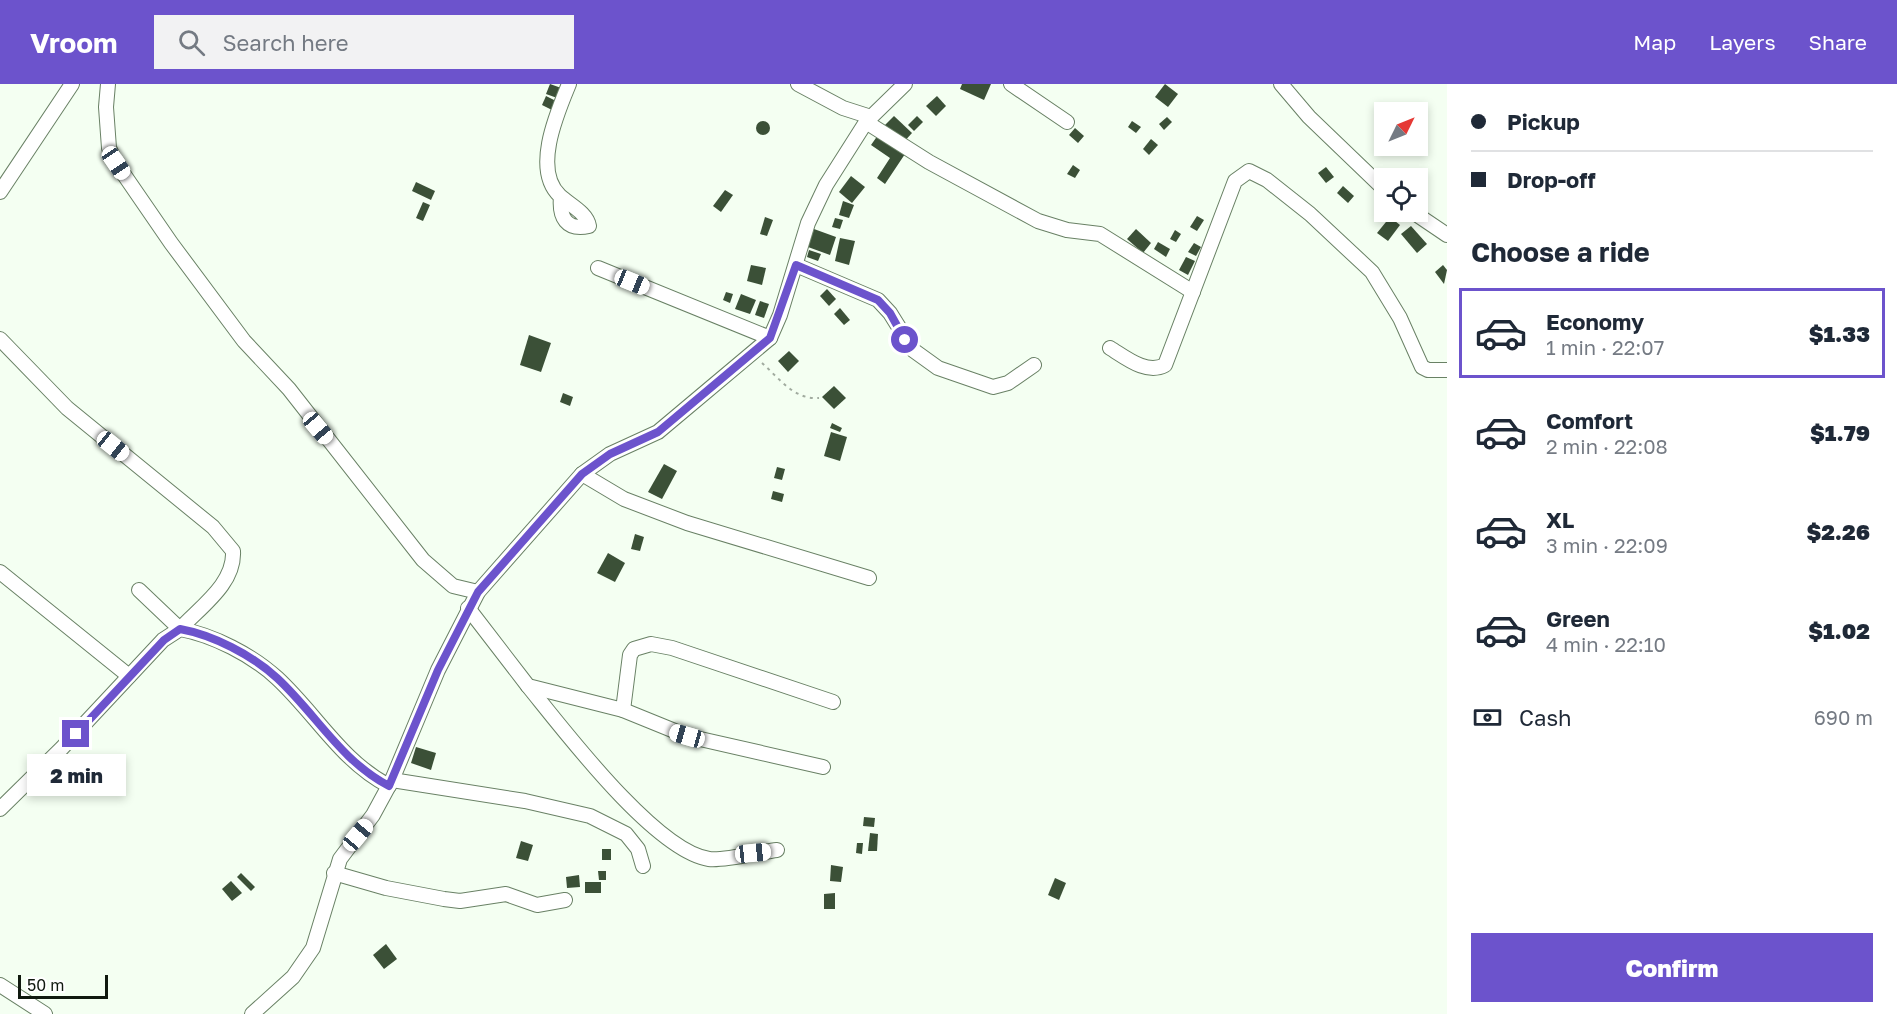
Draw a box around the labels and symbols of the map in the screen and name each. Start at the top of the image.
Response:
north arrow [1374,102,1428,156]
car [98,143,134,183]
car [612,267,652,297]
route start [891,326,918,353]
car [300,408,336,448]
car [93,428,133,464]
route end [62,720,89,747]
car [667,722,707,750]
callout: 2 min [26,755,125,797]
car [340,815,376,855]
car [734,842,772,864]
scale bar [18,972,108,1000]

